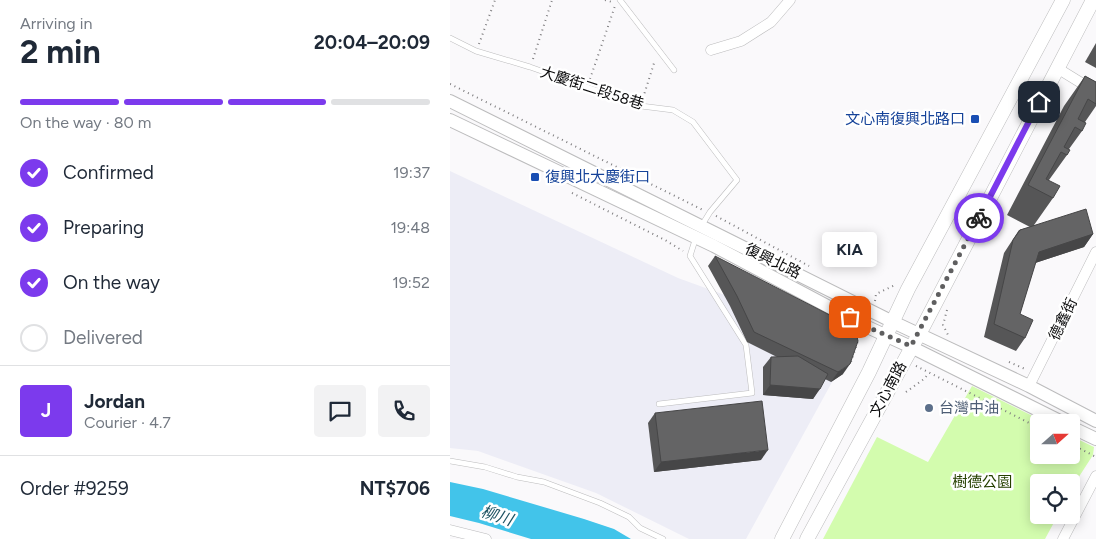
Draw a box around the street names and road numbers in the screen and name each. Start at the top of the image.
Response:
street label: 大慶街二段58巷 [538,63,646,113]
street label: 復興北路 [742,240,804,282]
street label: 德鑫街 [1045,295,1081,343]
street label: 文心南路 [866,358,910,420]

